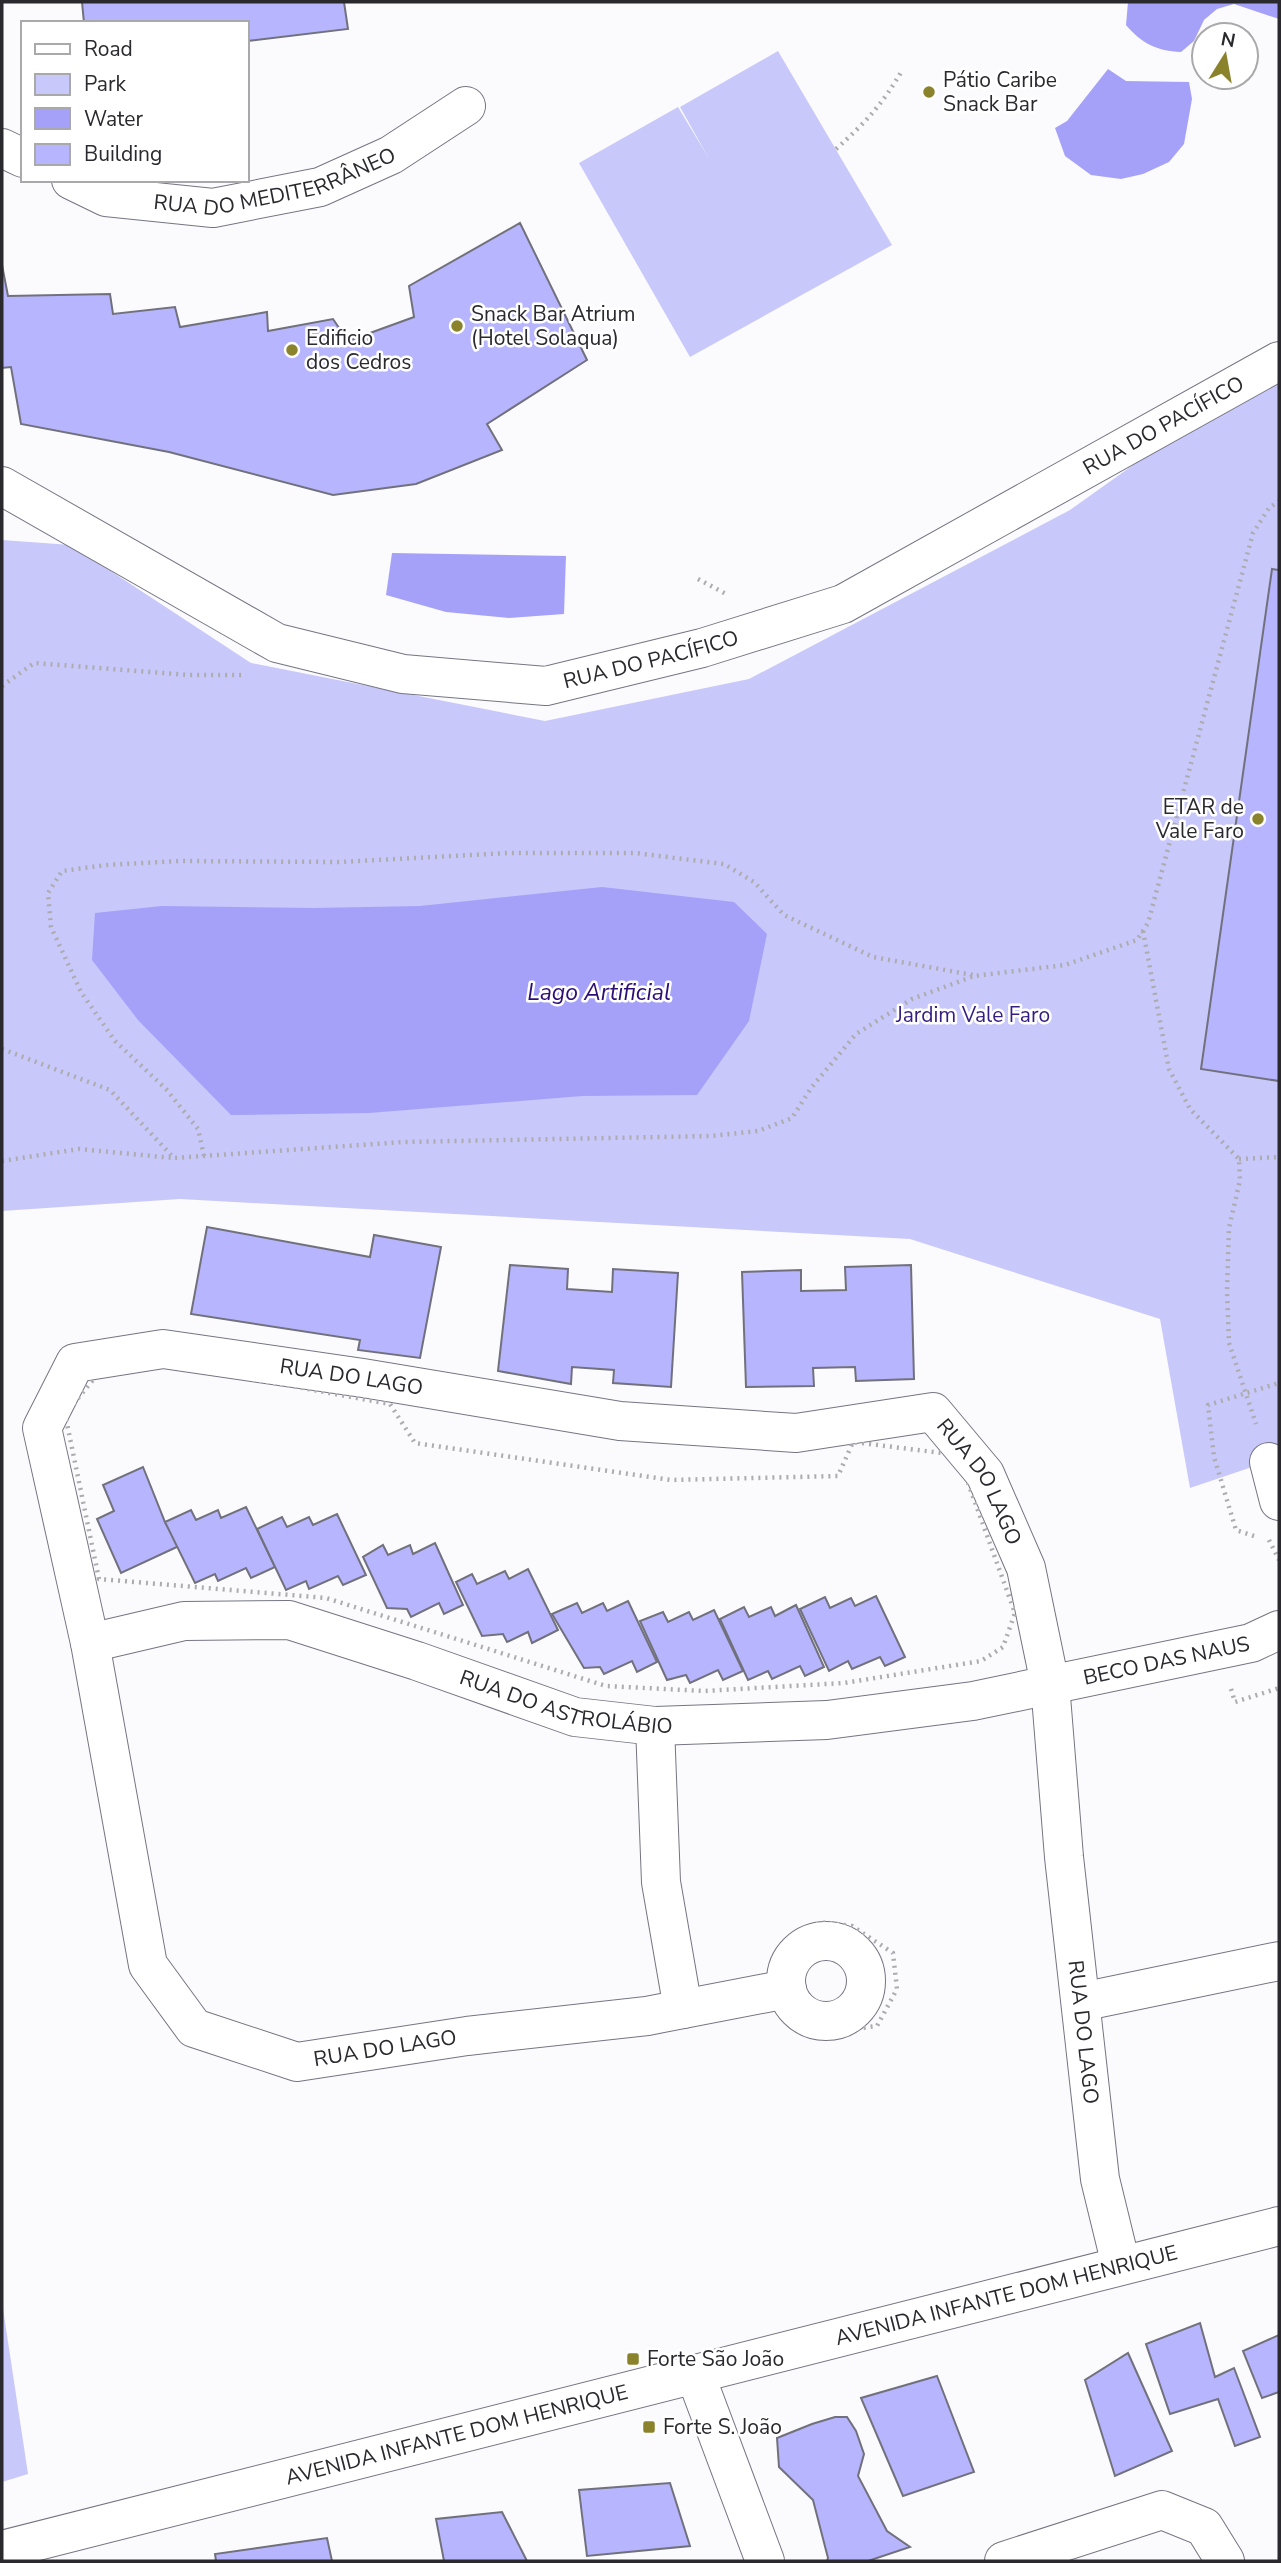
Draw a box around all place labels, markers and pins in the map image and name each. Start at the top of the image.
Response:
place label: Pátio Caribe Snack Bar [943,66,1057,118]
marker: Pátio Caribe Snack Bar [921,84,937,100]
place label: Snack Bar Atrium (Hotel Solaqua) [471,300,635,352]
marker: Snack Bar Atrium (Hotel Solaqua) [449,318,465,334]
place label: Edificio dos Cedros [306,324,411,376]
marker: Edificio dos Cedros [284,342,300,358]
place label: ETAR de Vale Faro [1155,793,1244,845]
marker: ETAR de Vale Faro [1250,811,1266,827]
place label: Forte São João [647,2345,784,2373]
marker: Forte São João [625,2351,641,2367]
place label: Forte S. João [663,2413,782,2441]
marker: Forte S. João [641,2419,657,2435]

